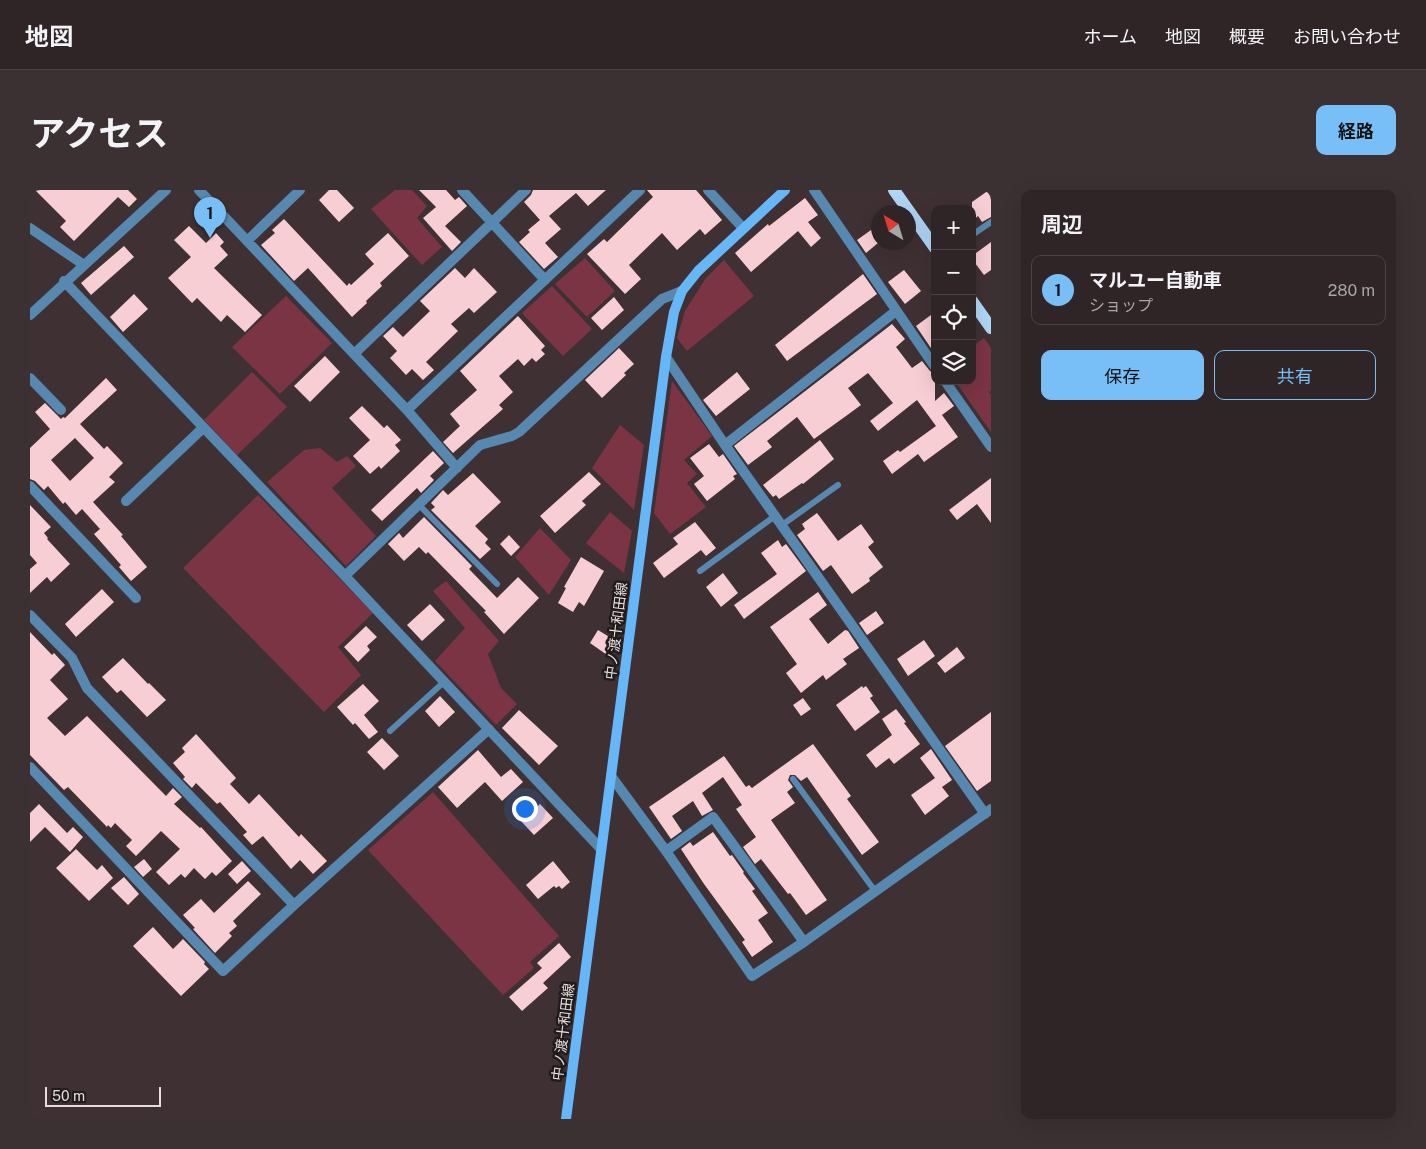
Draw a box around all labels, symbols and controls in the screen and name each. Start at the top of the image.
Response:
text: 地図 [25,22,73,50]
text: ホーム [1084,26,1137,47]
text: 地図 [1165,26,1201,47]
text: 概要 [1229,26,1265,47]
text: お問い合わせ [1293,26,1401,47]
button: 経路 [1316,105,1396,155]
text: アクセス [30,113,168,154]
pin: 1 [194,197,226,238]
north arrow [871,205,916,250]
map controls [931,205,976,385]
button: + [931,205,976,250]
text: 周辺 [1041,212,1083,237]
button: − [931,250,976,295]
text: マルユー自動車 [1089,269,1222,291]
text: 1 [1055,281,1061,300]
text: 280 m [1328,281,1375,300]
button: locate [931,295,976,340]
text: ショップ [1089,296,1153,315]
button: layers [931,340,976,385]
button: 保存 [1041,350,1204,400]
button: 共有 [1214,350,1376,400]
street label: 中ノ渡十和田線 [602,581,630,681]
your location [512,796,538,822]
street label: 中ノ渡十和田線 [549,982,577,1082]
scale bar [45,1084,161,1107]
text: 50 m [52,1088,85,1104]

